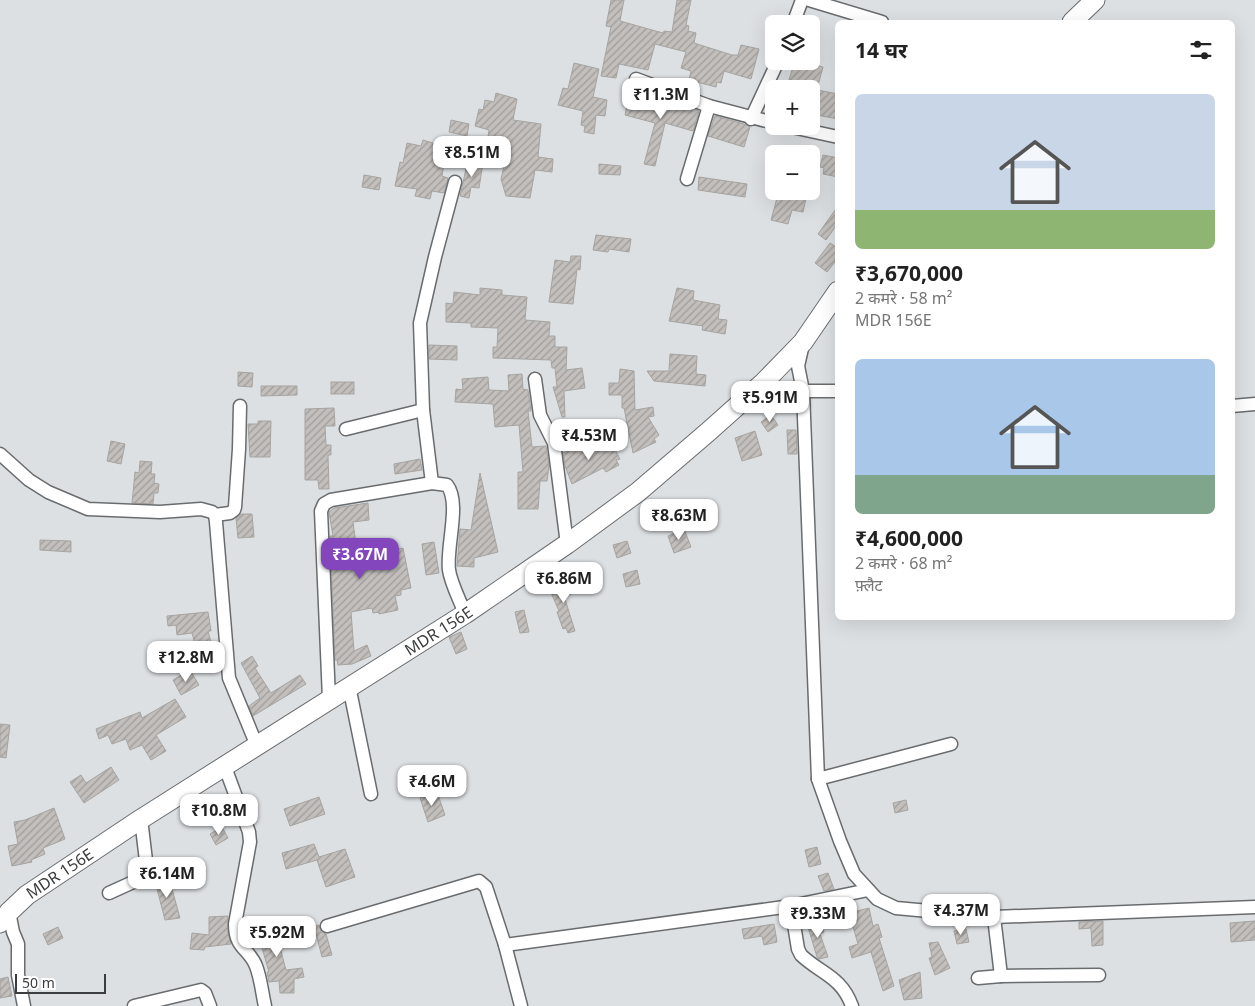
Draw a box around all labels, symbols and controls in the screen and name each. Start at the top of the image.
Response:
map controls [765,15,820,200]
button: layers [765,15,820,70]
text: 14 घर [855,36,907,64]
icon: filters [1187,36,1215,64]
pin: ₹11.3M [620,78,702,120]
button: + [765,80,820,135]
text: ₹11.3M [633,83,689,105]
icon: home [990,127,1080,217]
pin: ₹8.51M [431,136,513,178]
text: ₹8.51M [444,141,500,163]
button: − [765,145,820,200]
text: ₹3,670,000 [855,259,963,287]
text: 2 कमरे · 58 m² [855,287,952,309]
text: MDR 156E [855,309,932,331]
pin: ₹5.91M [729,380,811,423]
text: ₹5.91M [742,386,798,408]
icon: home [990,392,1080,482]
pin: ₹4.53M [548,418,630,461]
text: ₹4.53M [561,424,617,446]
pin: ₹8.63M [638,498,720,541]
text: ₹8.63M [651,504,707,526]
text: ₹4,600,000 [855,524,963,552]
pin: ₹3.67M [319,538,401,580]
text: ₹3.67M [332,543,388,565]
text: 2 कमरे · 68 m² [855,552,952,574]
pin: ₹6.86M [523,562,605,604]
text: ₹6.86M [536,567,592,589]
text: फ़्लैट [855,574,883,596]
street label: MDR 156E [400,601,477,661]
pin: ₹12.8M [145,640,227,683]
text: ₹12.8M [158,646,214,668]
pin: ₹4.6M [397,764,467,807]
text: ₹4.6M [408,770,456,792]
pin: ₹10.8M [178,794,260,836]
text: ₹10.8M [191,799,247,821]
street label: MDR 156E [21,843,97,904]
pin: ₹6.14M [126,856,208,899]
text: ₹6.14M [139,862,195,884]
pin: ₹4.37M [920,894,1002,936]
pin: ₹9.33M [777,896,859,939]
text: ₹4.37M [933,899,989,921]
text: ₹9.33M [790,902,846,924]
pin: ₹5.92M [236,916,318,958]
text: ₹5.92M [249,921,305,943]
scale bar [15,971,106,994]
text: 50 m [22,973,55,992]

